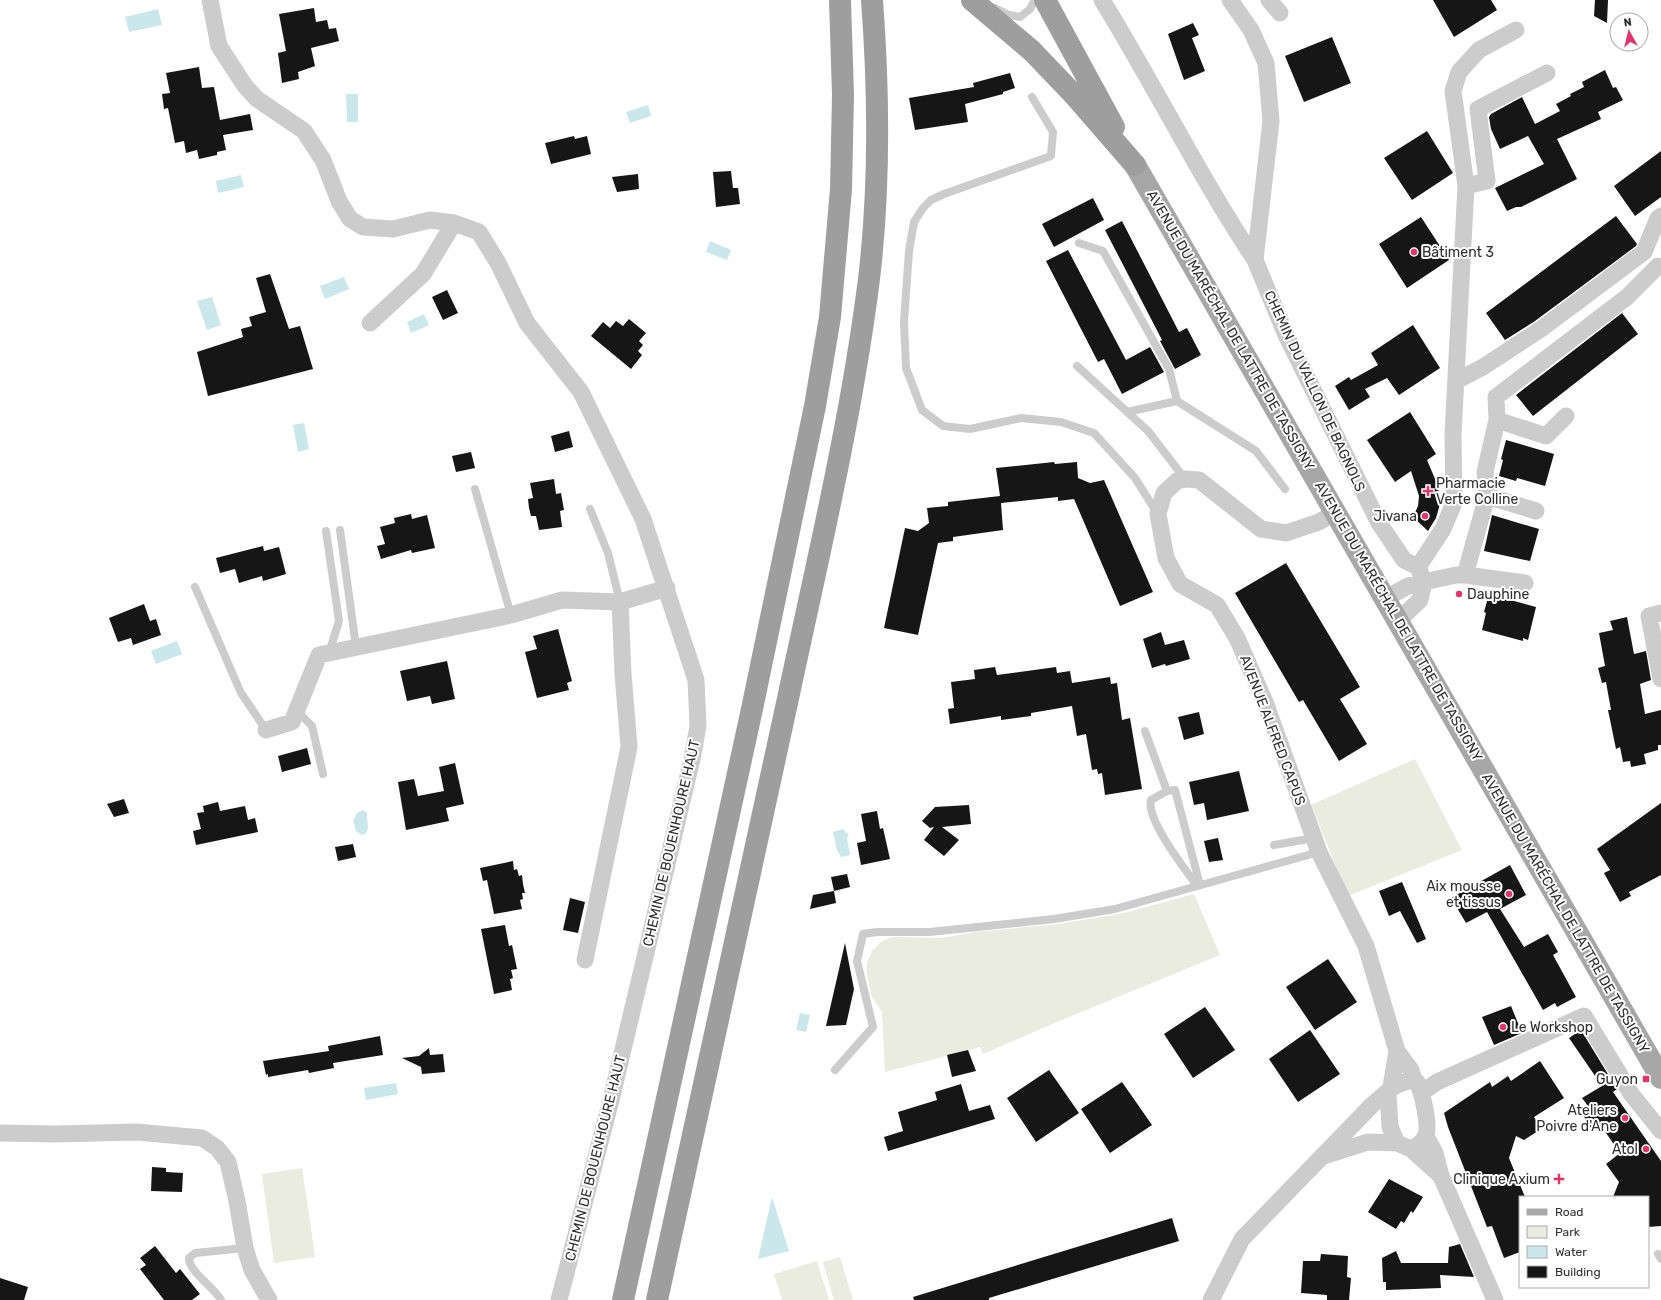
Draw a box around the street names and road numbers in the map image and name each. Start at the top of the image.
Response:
street label: AVENUE DU MARÉCHAL DE LATTRE DE TASSIGNY [1143,187,1319,473]
street label: CHEMIN DU VALLON DE BAGNOLS [1260,288,1369,495]
street label: AVENUE DU MARÉCHAL DE LATTRE DE TASSIGNY [1311,478,1487,764]
street label: AVENUE ALFRED CAPUS [1236,653,1309,808]
street label: CHEMIN DE BOUENHOURE HAUT [639,738,704,948]
street label: AVENUE DU MARÉCHAL DE LATTRE DE TASSIGNY [1478,770,1654,1056]
street label: CHEMIN DE BOUENHOURE HAUT [562,1053,629,1263]

